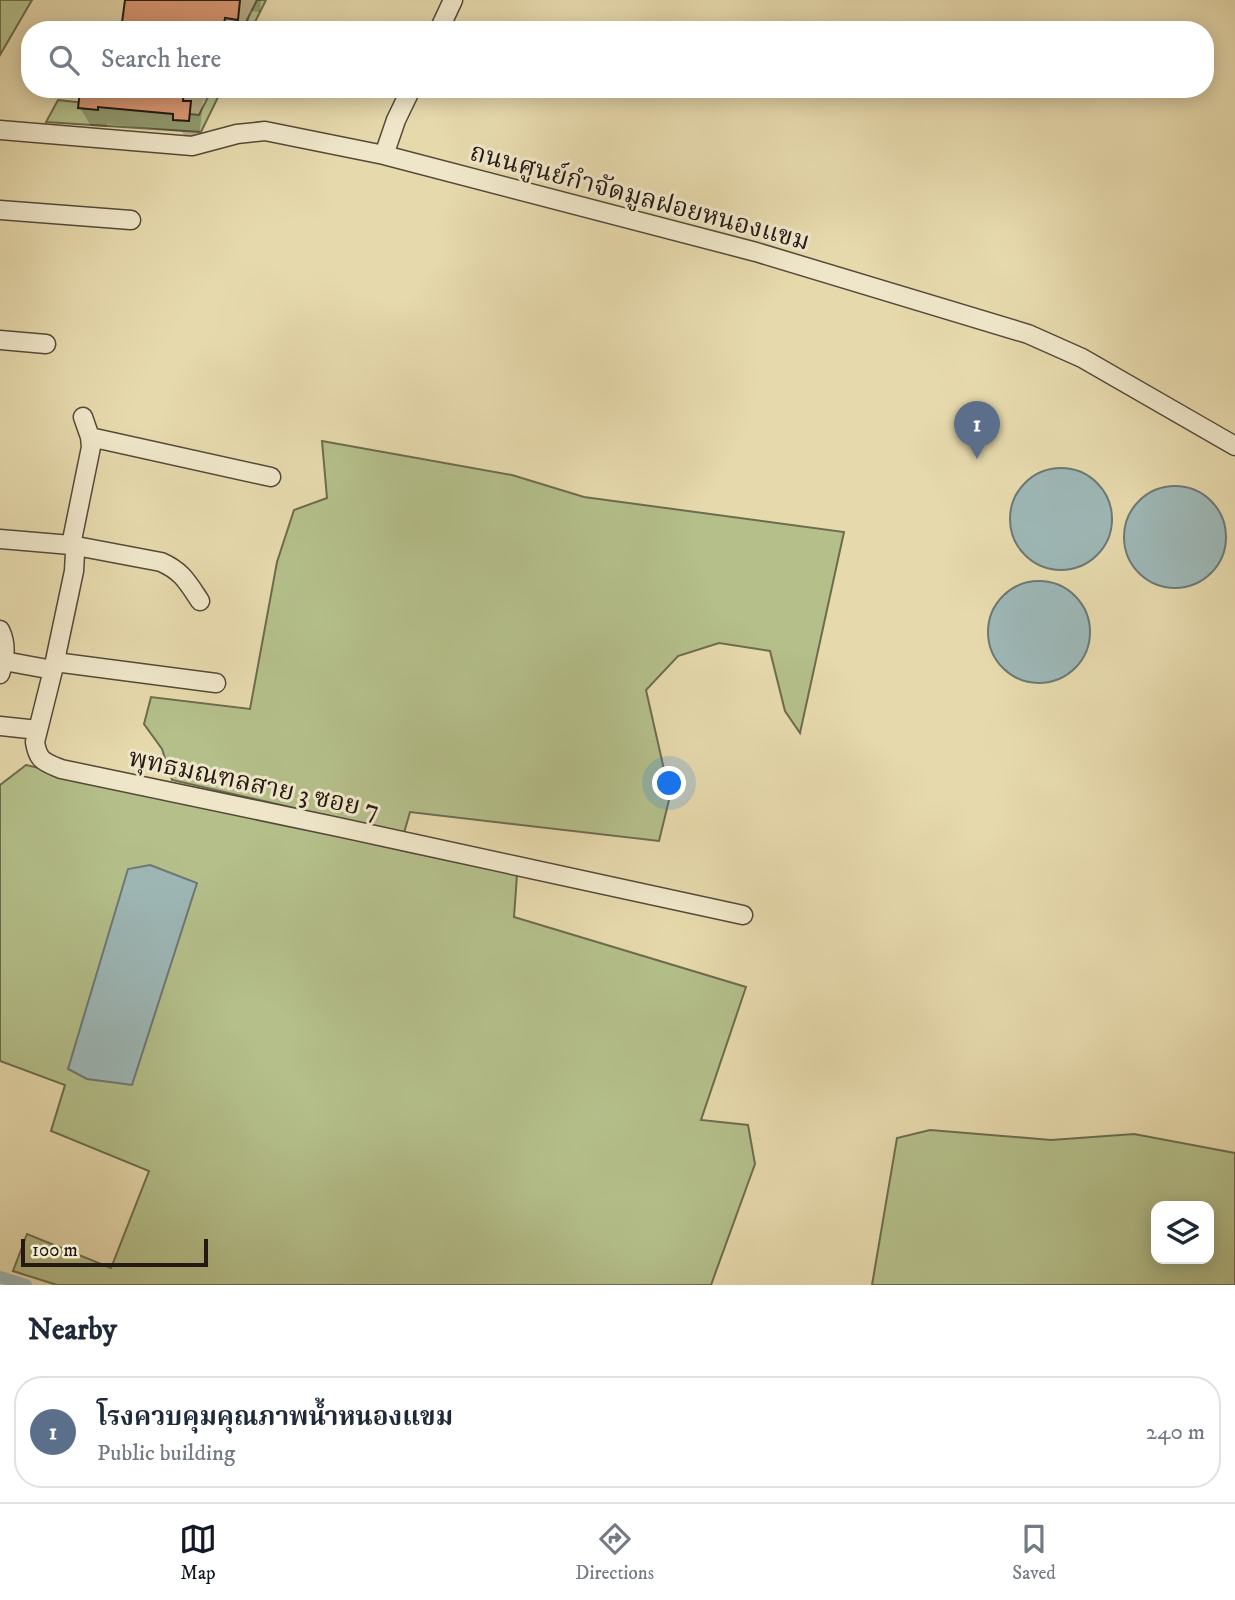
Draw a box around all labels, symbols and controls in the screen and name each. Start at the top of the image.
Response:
search box [21,21,1214,98]
icon: search [45,41,83,79]
text: Search here [101,43,221,76]
street label: ถนนศูนย์กำจัดมูลฝอยหนองแขม [466,135,813,259]
pin: 1 [954,401,1000,459]
street label: พุทธมณฑลสาย 3 ซอย 7 [125,742,382,827]
your location [652,766,686,800]
map controls [1151,1201,1214,1264]
button: layers [1151,1201,1214,1264]
scale bar [21,1236,208,1268]
text: 100 m [32,1239,78,1262]
text: Nearby [28,1312,117,1349]
text: โรงควบคุมคุณภาพน้ำหนองแขม [97,1401,453,1434]
text: 1 [49,1418,57,1447]
text: 240 m [1146,1418,1205,1447]
text: Public building [97,1439,235,1468]
tab: Map [179,1520,217,1585]
tab: Directions [575,1520,654,1585]
tab: Saved [1012,1520,1056,1585]

